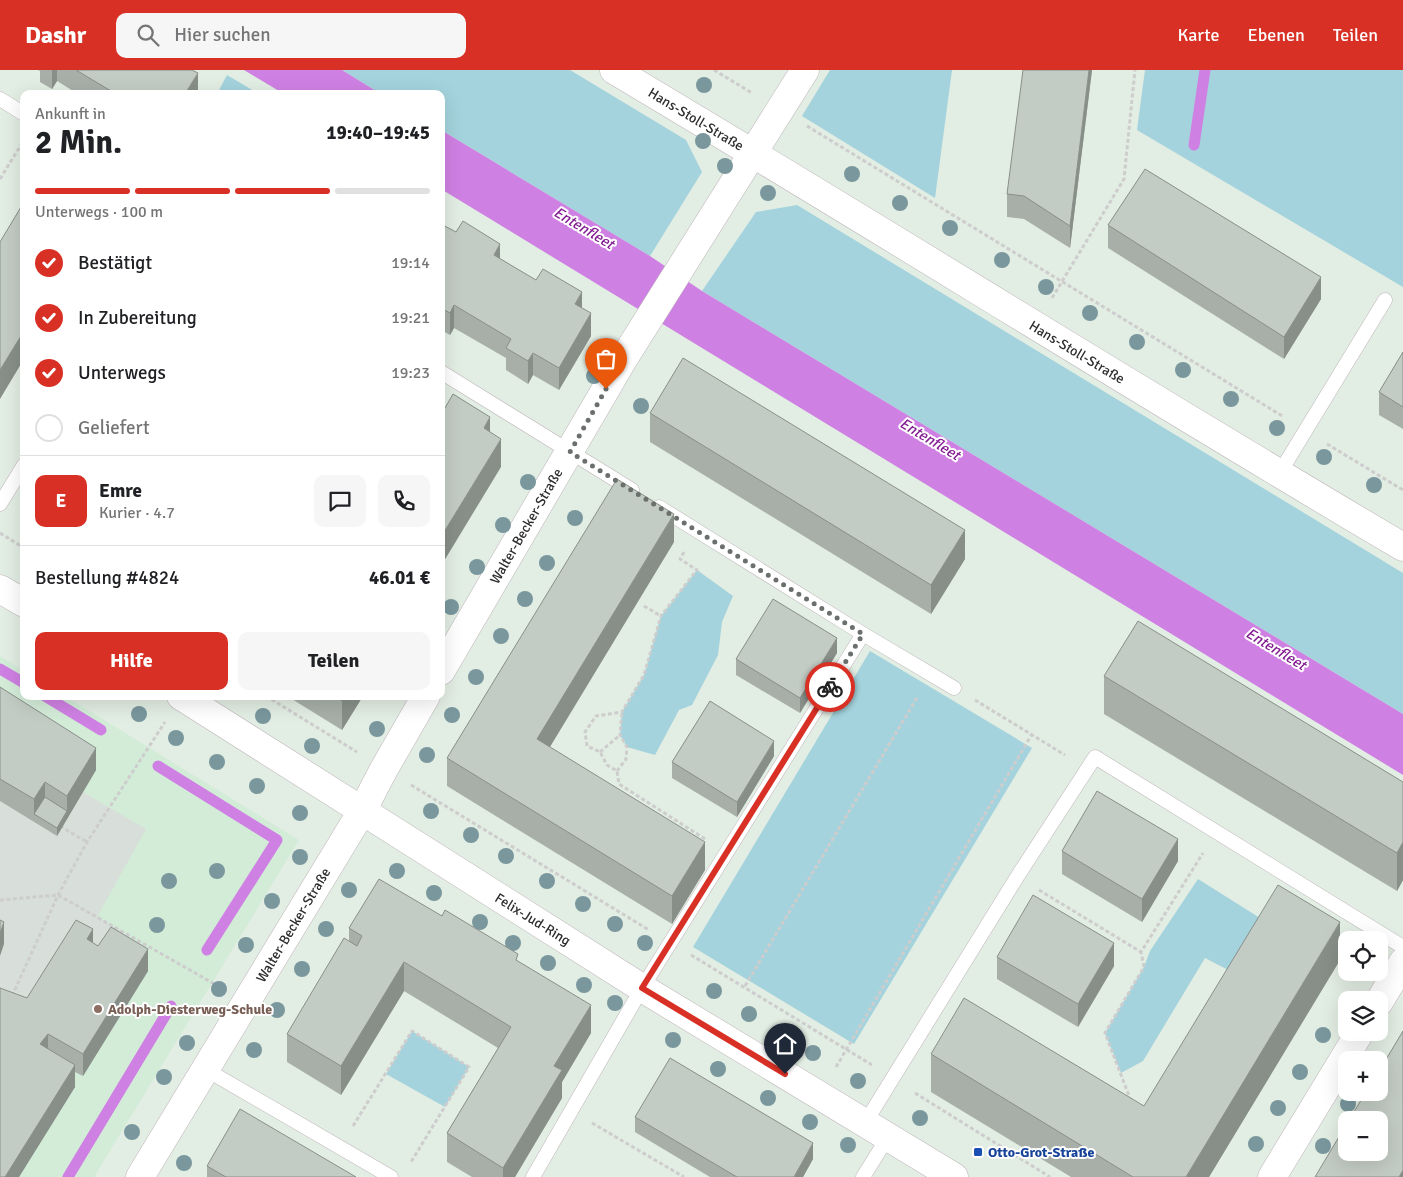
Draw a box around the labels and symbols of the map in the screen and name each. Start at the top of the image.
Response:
street label: Hans-Stoll-Straße [645,84,747,155]
water label: Entenfleet [551,203,619,254]
street label: Hans-Stoll-Straße [1026,317,1128,388]
pin [585,338,627,389]
water label: Entenfleet [897,414,965,465]
street label: Walter-Becker-Straße [486,465,566,587]
water label: Entenfleet [1243,624,1311,675]
courier [805,662,855,712]
street label: Walter-Becker-Straße [252,865,334,986]
street label: Felix-Jud-Ring [492,889,574,949]
place label: Adolph-Diesterweg-Schule [108,1001,272,1018]
marker: Adolph-Diesterweg-Schule [92,1003,104,1015]
pin [764,1023,806,1074]
place label: Otto-Grot-Straße [988,1144,1094,1161]
marker: Otto-Grot-Straße [972,1146,984,1158]

